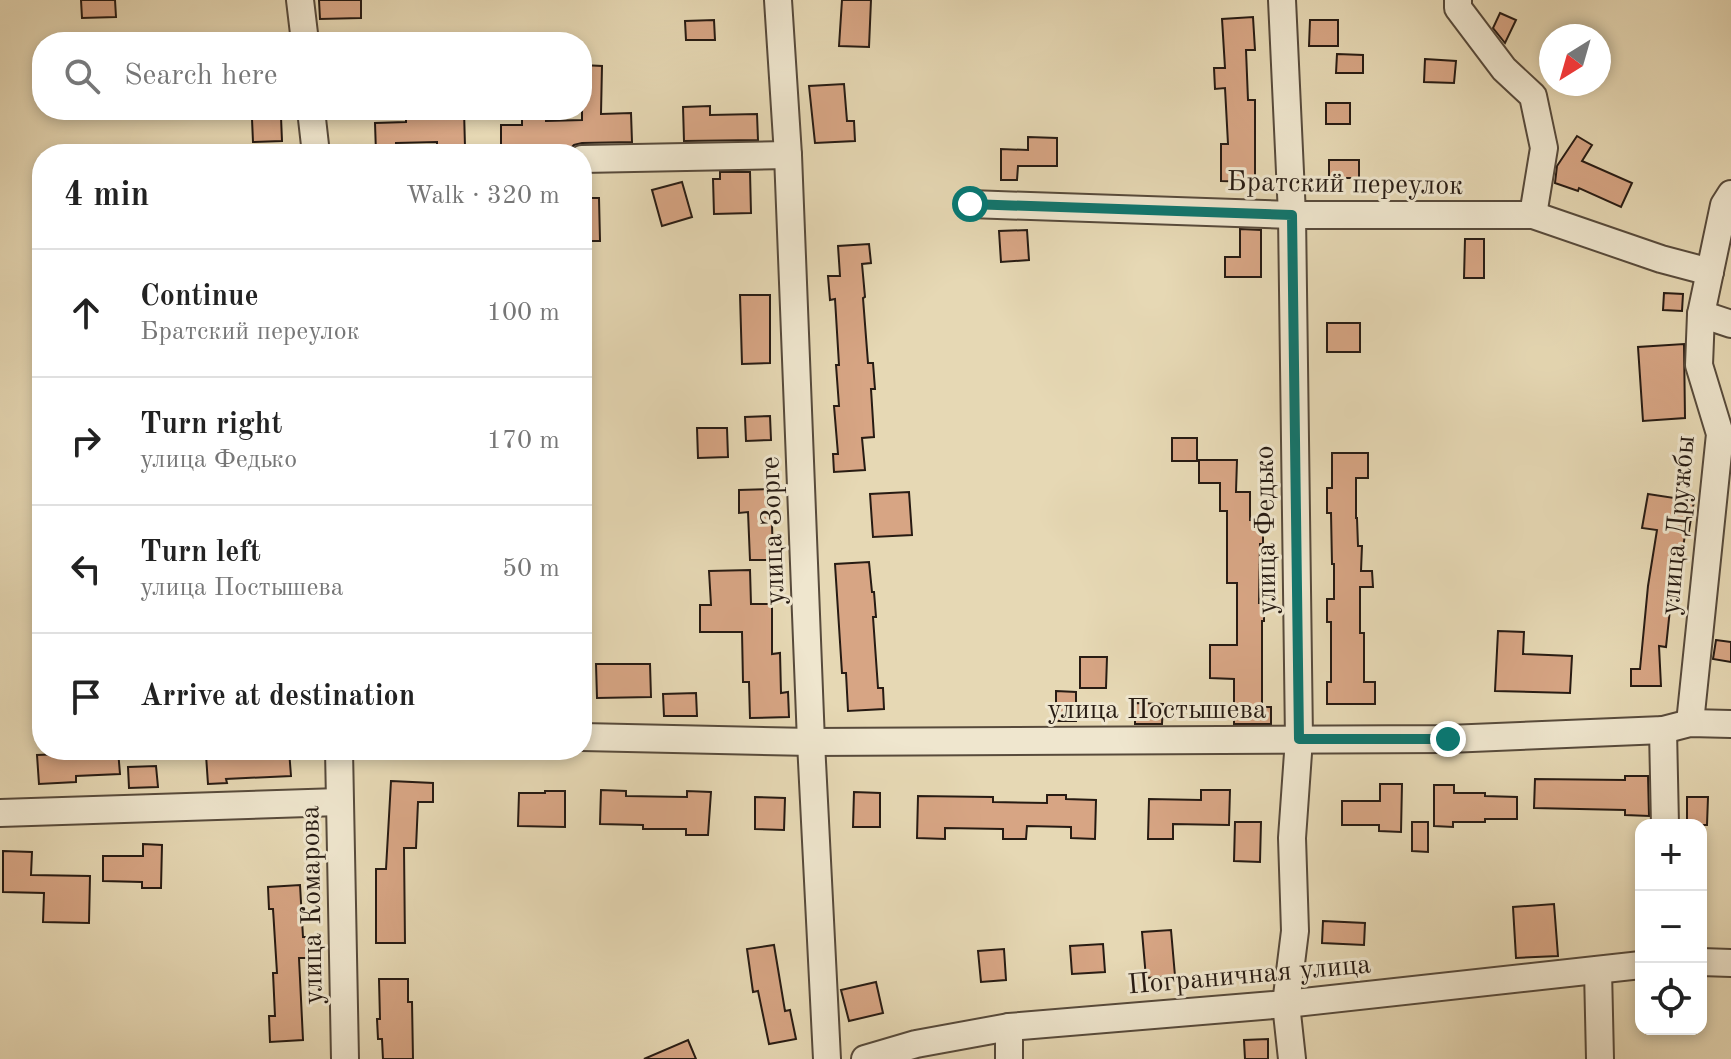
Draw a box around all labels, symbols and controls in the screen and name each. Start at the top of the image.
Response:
north arrow [1539,24,1611,96]
search box [32,32,592,120]
icon: search [60,54,104,98]
text: Search here [124,61,278,91]
street label: Братский переулок [1226,169,1463,201]
text: 4 min [64,179,149,213]
text: Walk · 320 m [406,183,560,209]
route start [952,186,988,222]
text: Continue [140,282,259,312]
icon: ahead [64,291,108,335]
text: 100 m [487,300,560,326]
text: Братский переулок [140,319,360,345]
text: Turn right [140,410,282,440]
icon: right [64,419,108,463]
text: 170 m [487,428,560,454]
street label: улица Дружбы [1657,434,1701,616]
street label: улица Федько [1252,445,1282,615]
text: улица Федько [140,447,297,473]
street label: улица Зорге [757,456,791,606]
text: Turn left [140,538,261,568]
icon: left [64,547,108,591]
text: 50 m [502,556,560,582]
text: улица Постышева [140,575,344,601]
icon: arrive [64,675,108,719]
text: Arrive at destination [140,682,415,712]
street label: улица Постышева [1047,697,1267,725]
route end [1430,721,1466,757]
street label: улица Комарова [297,805,329,1005]
map controls [1635,819,1707,1035]
button: + [1635,819,1707,891]
button: − [1635,891,1707,963]
street label: Пограничная улица [1126,951,1372,1001]
button: locate [1635,963,1707,1035]

